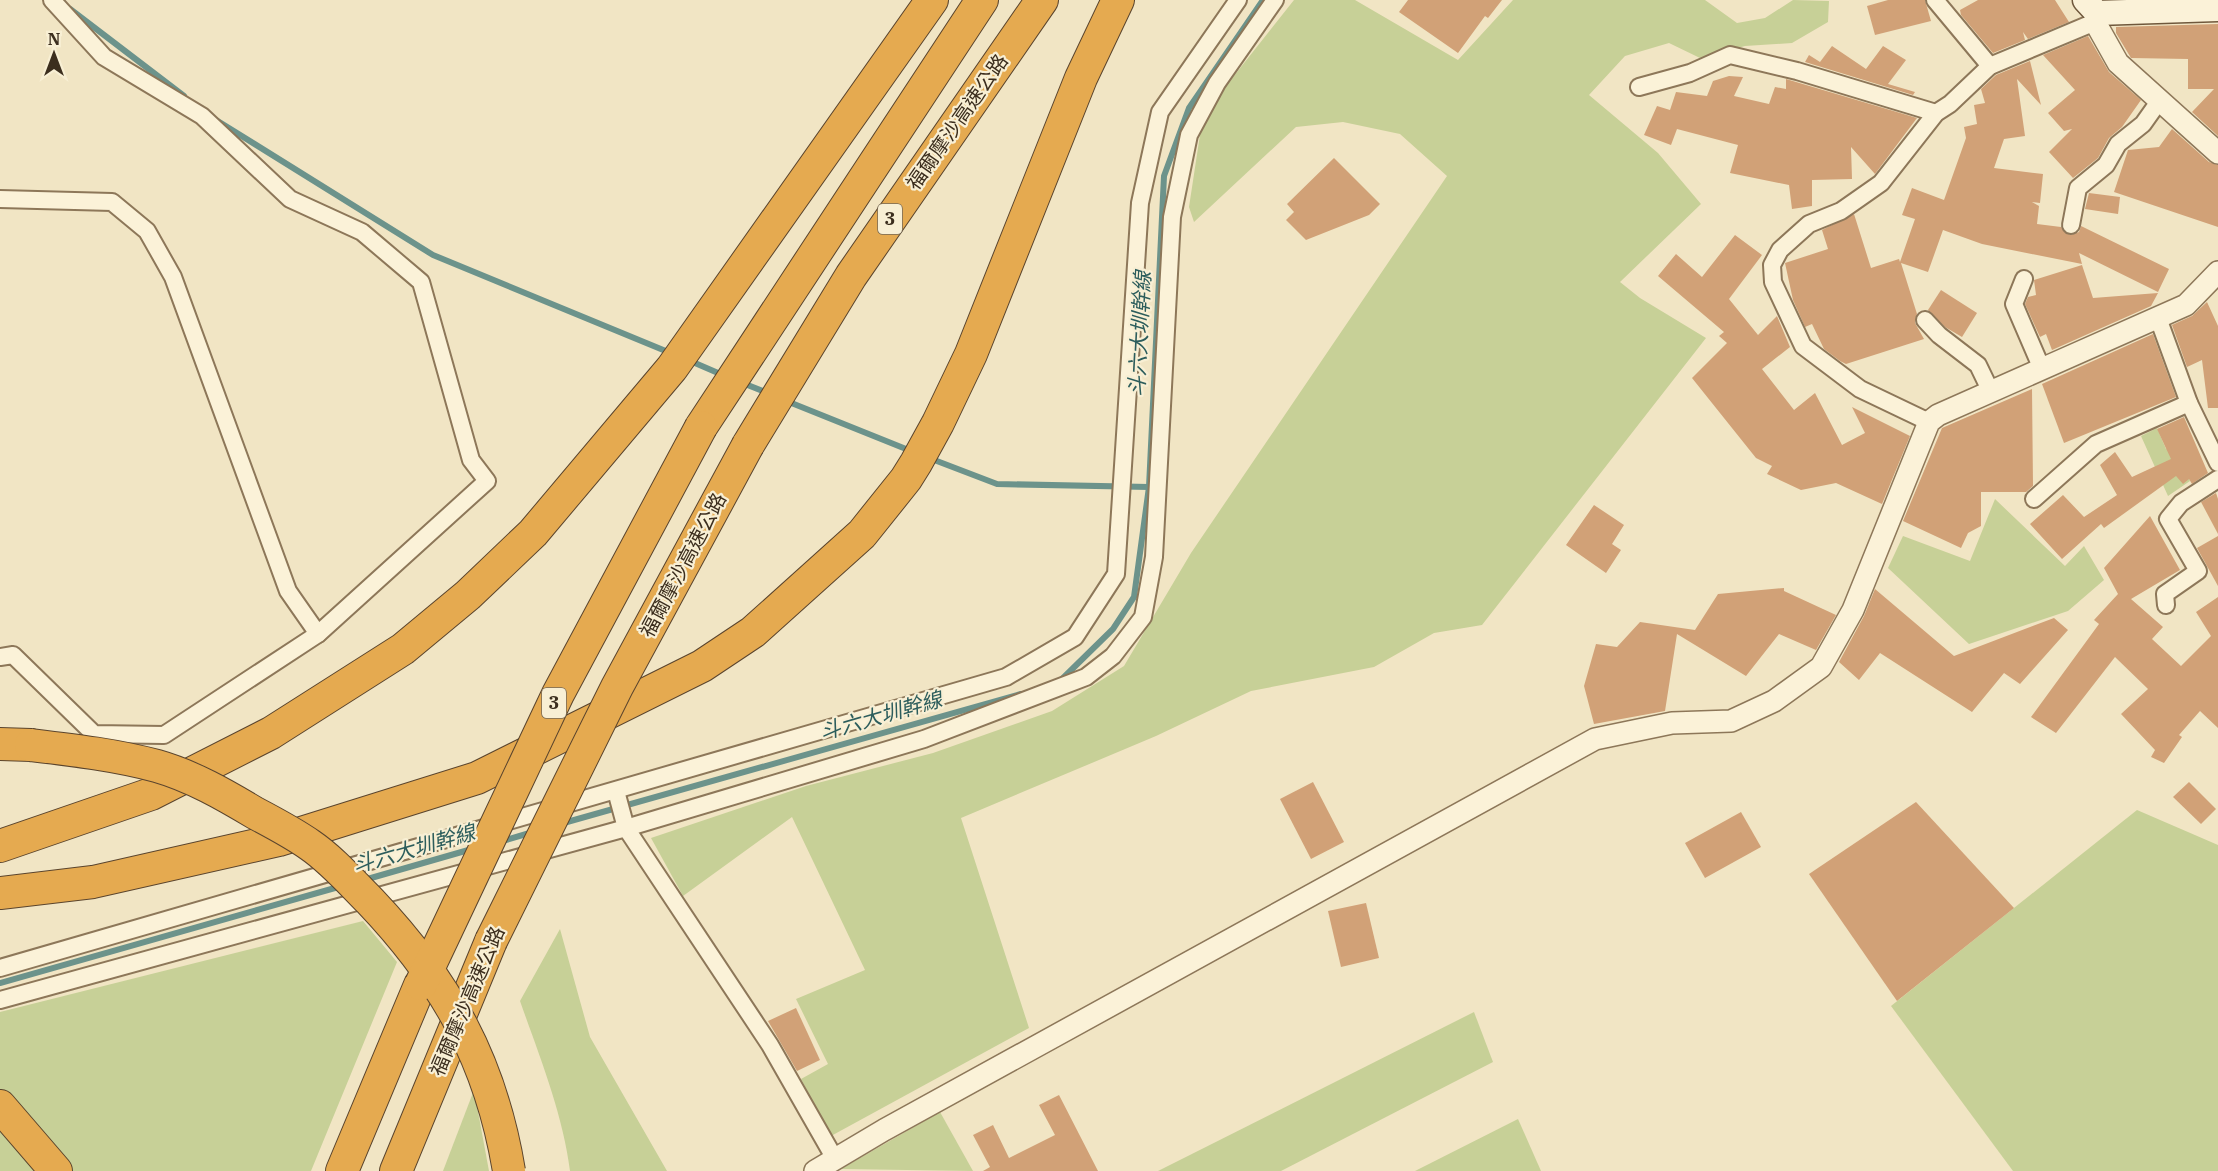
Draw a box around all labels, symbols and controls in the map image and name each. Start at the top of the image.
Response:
north arrow [24,24,84,84]
text: N [48,29,60,49]
street label: 福爾摩沙高速公路 [900,48,1014,195]
road number: 3 [878,204,902,234]
water label: 斗六大圳幹線 [1122,268,1156,398]
street label: 福爾摩沙高速公路 [633,488,732,642]
water label: 斗六大圳幹線 [816,684,947,746]
road number: 3 [542,688,566,718]
water label: 斗六大圳幹線 [349,817,480,879]
street label: 福爾摩沙高速公路 [423,922,510,1080]

